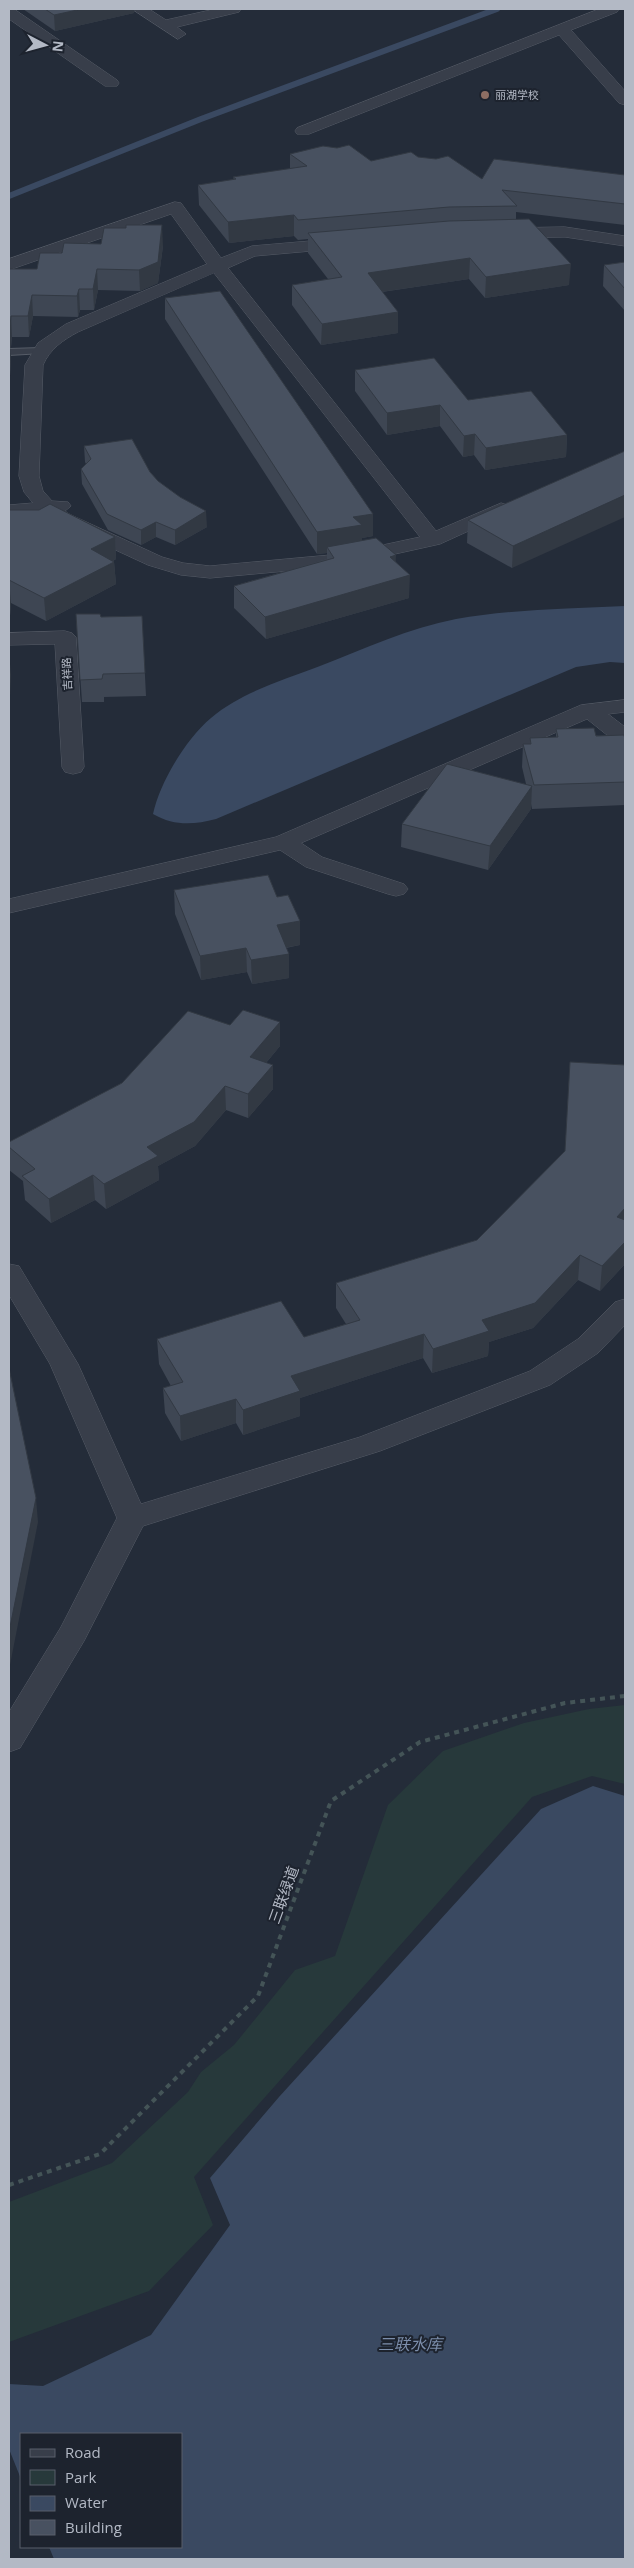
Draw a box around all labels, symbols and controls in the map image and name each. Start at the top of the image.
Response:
north arrow [20,20,70,70]
text: N [48,40,68,53]
place label: 丽湖学校 [495,87,539,102]
marker: 丽湖学校 [479,89,491,101]
street label: 吉祥路 [58,657,75,691]
street label: 三联绿道 [263,1863,303,1926]
water label: 三联水库 [378,2333,445,2355]
legend [20,2433,182,2548]
text: Road [65,2442,101,2462]
text: Park [65,2467,96,2487]
text: Water [65,2492,107,2512]
text: Building [65,2517,122,2537]

